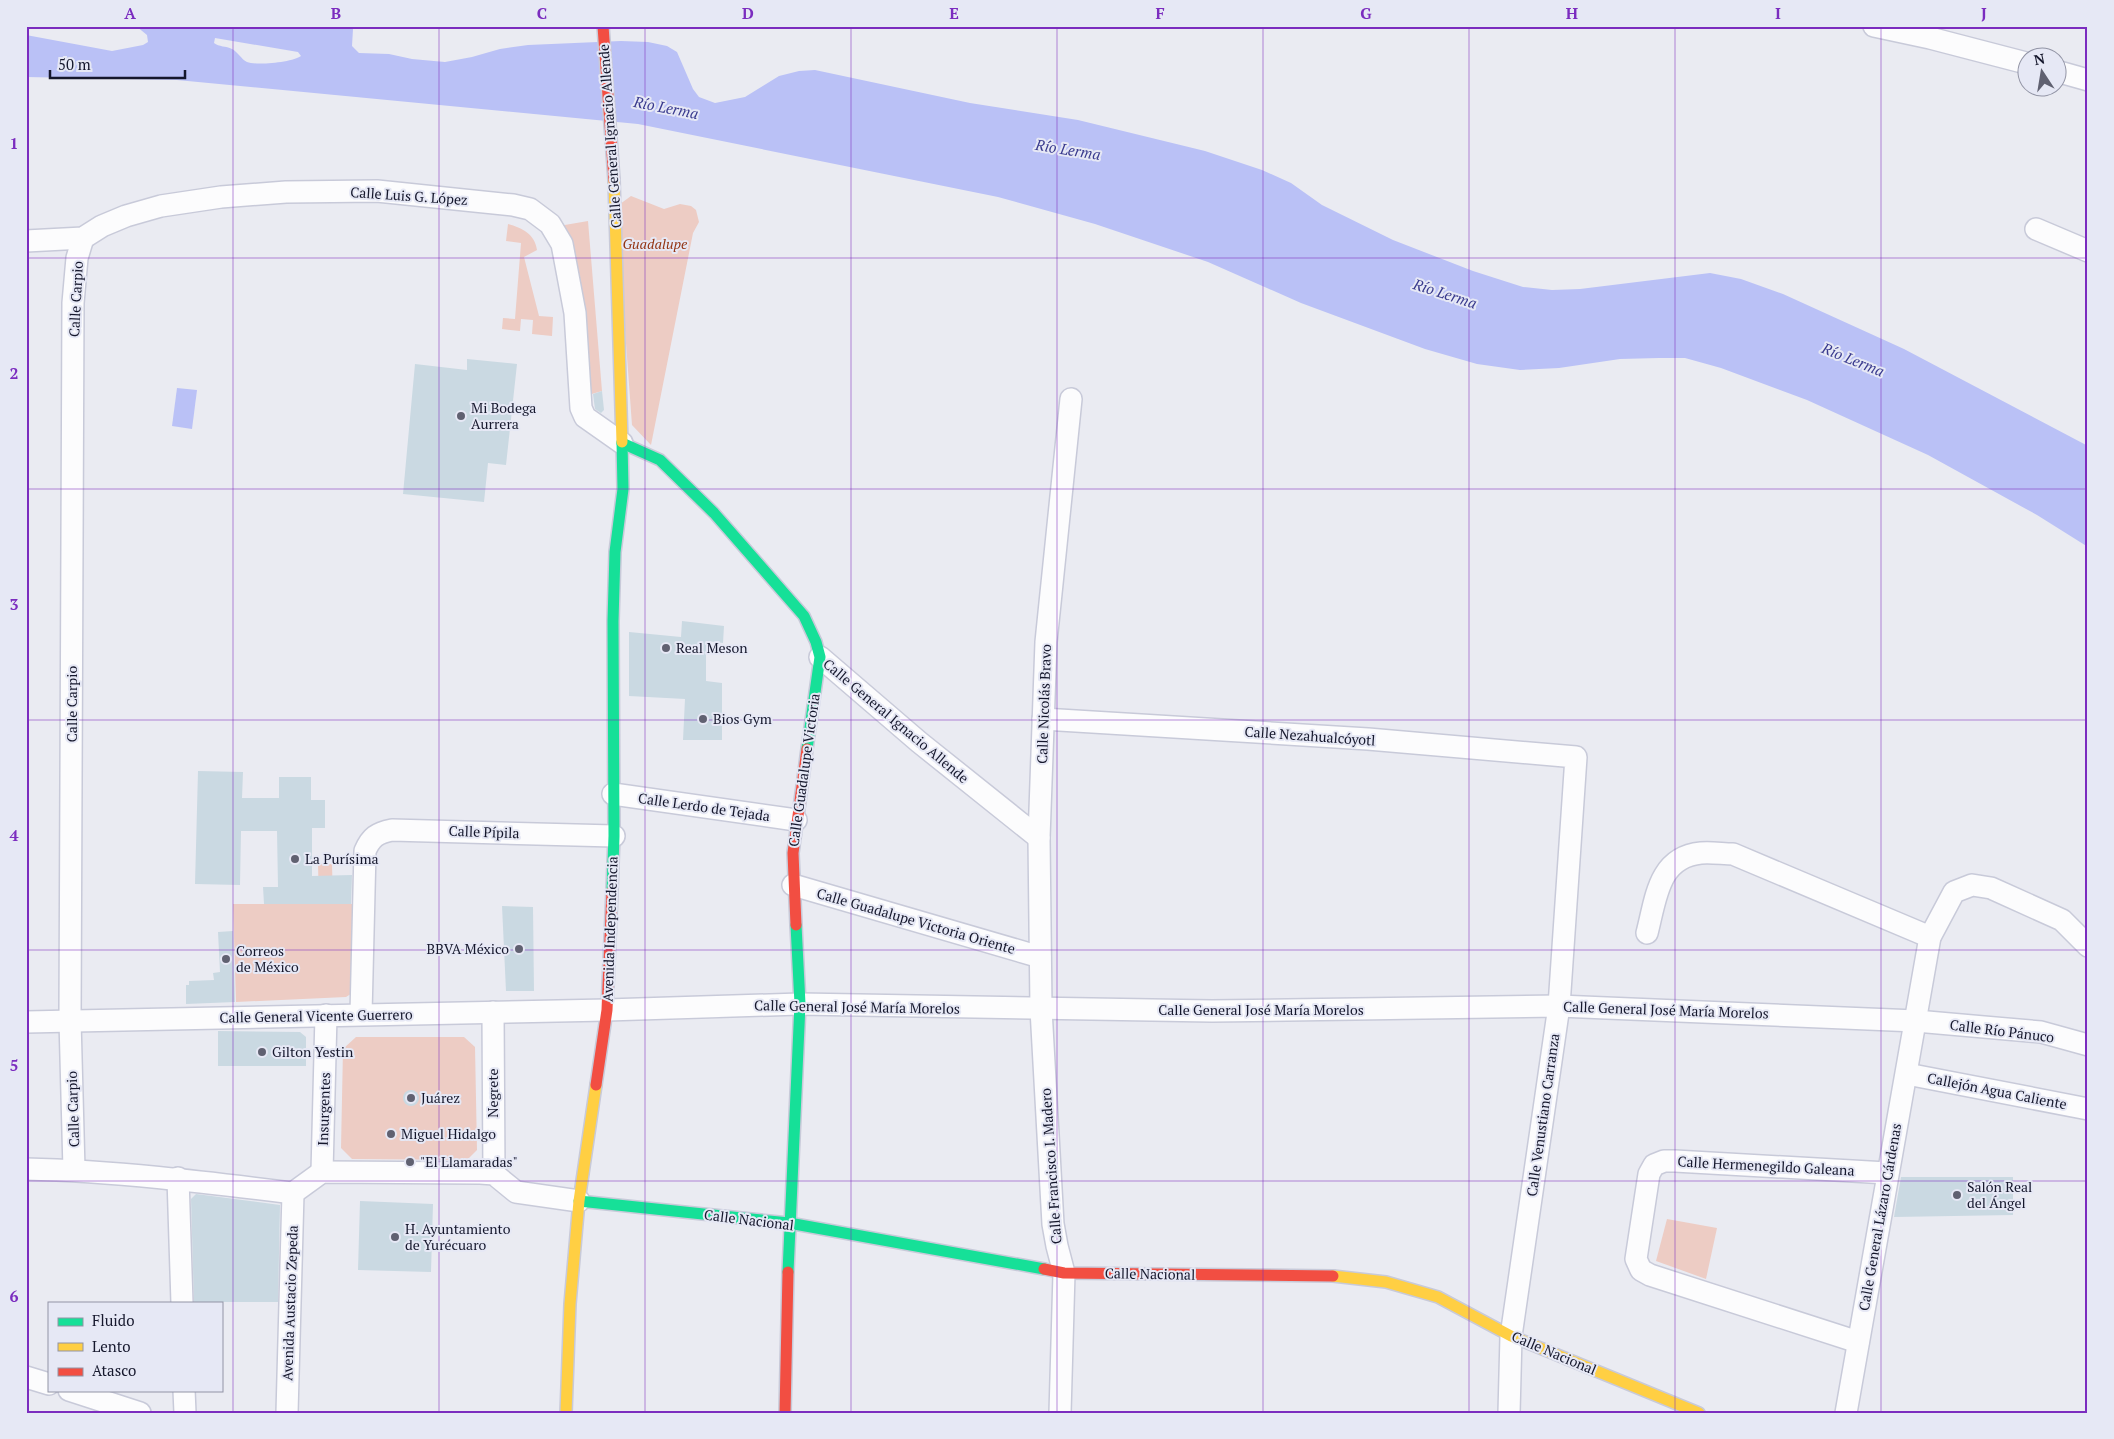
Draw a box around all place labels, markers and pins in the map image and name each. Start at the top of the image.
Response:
place label: Mi Bodega Aurrera [471,398,536,433]
marker: Mi Bodega Aurrera [455,410,467,422]
place label: Real Meson [676,638,748,657]
marker: Real Meson [660,642,672,654]
place label: Bios Gym [713,709,772,728]
marker: Bios Gym [697,713,709,725]
place label: La Purísima [305,849,379,868]
marker: La Purísima [289,853,301,865]
place label: BBVA México [427,939,509,958]
place label: Correos de México [236,941,299,976]
marker: BBVA México [513,943,525,955]
marker: Correos de México [220,953,232,965]
place label: Gilton Yestin [272,1042,354,1061]
marker: Gilton Yestin [256,1046,268,1058]
place label: Juárez [421,1088,460,1107]
marker: Juárez [405,1092,417,1104]
place label: Miguel Hidalgo [401,1124,496,1143]
marker: Miguel Hidalgo [385,1128,397,1140]
place label: "El Llamaradas" [420,1152,518,1171]
marker: "El Llamaradas" [404,1156,416,1168]
place label: Salón Real del Ángel [1967,1177,2032,1212]
marker: Salón Real del Ángel [1951,1189,1963,1201]
place label: H. Ayuntamiento de Yurécuaro [405,1219,511,1254]
marker: H. Ayuntamiento de Yurécuaro [389,1231,401,1243]

